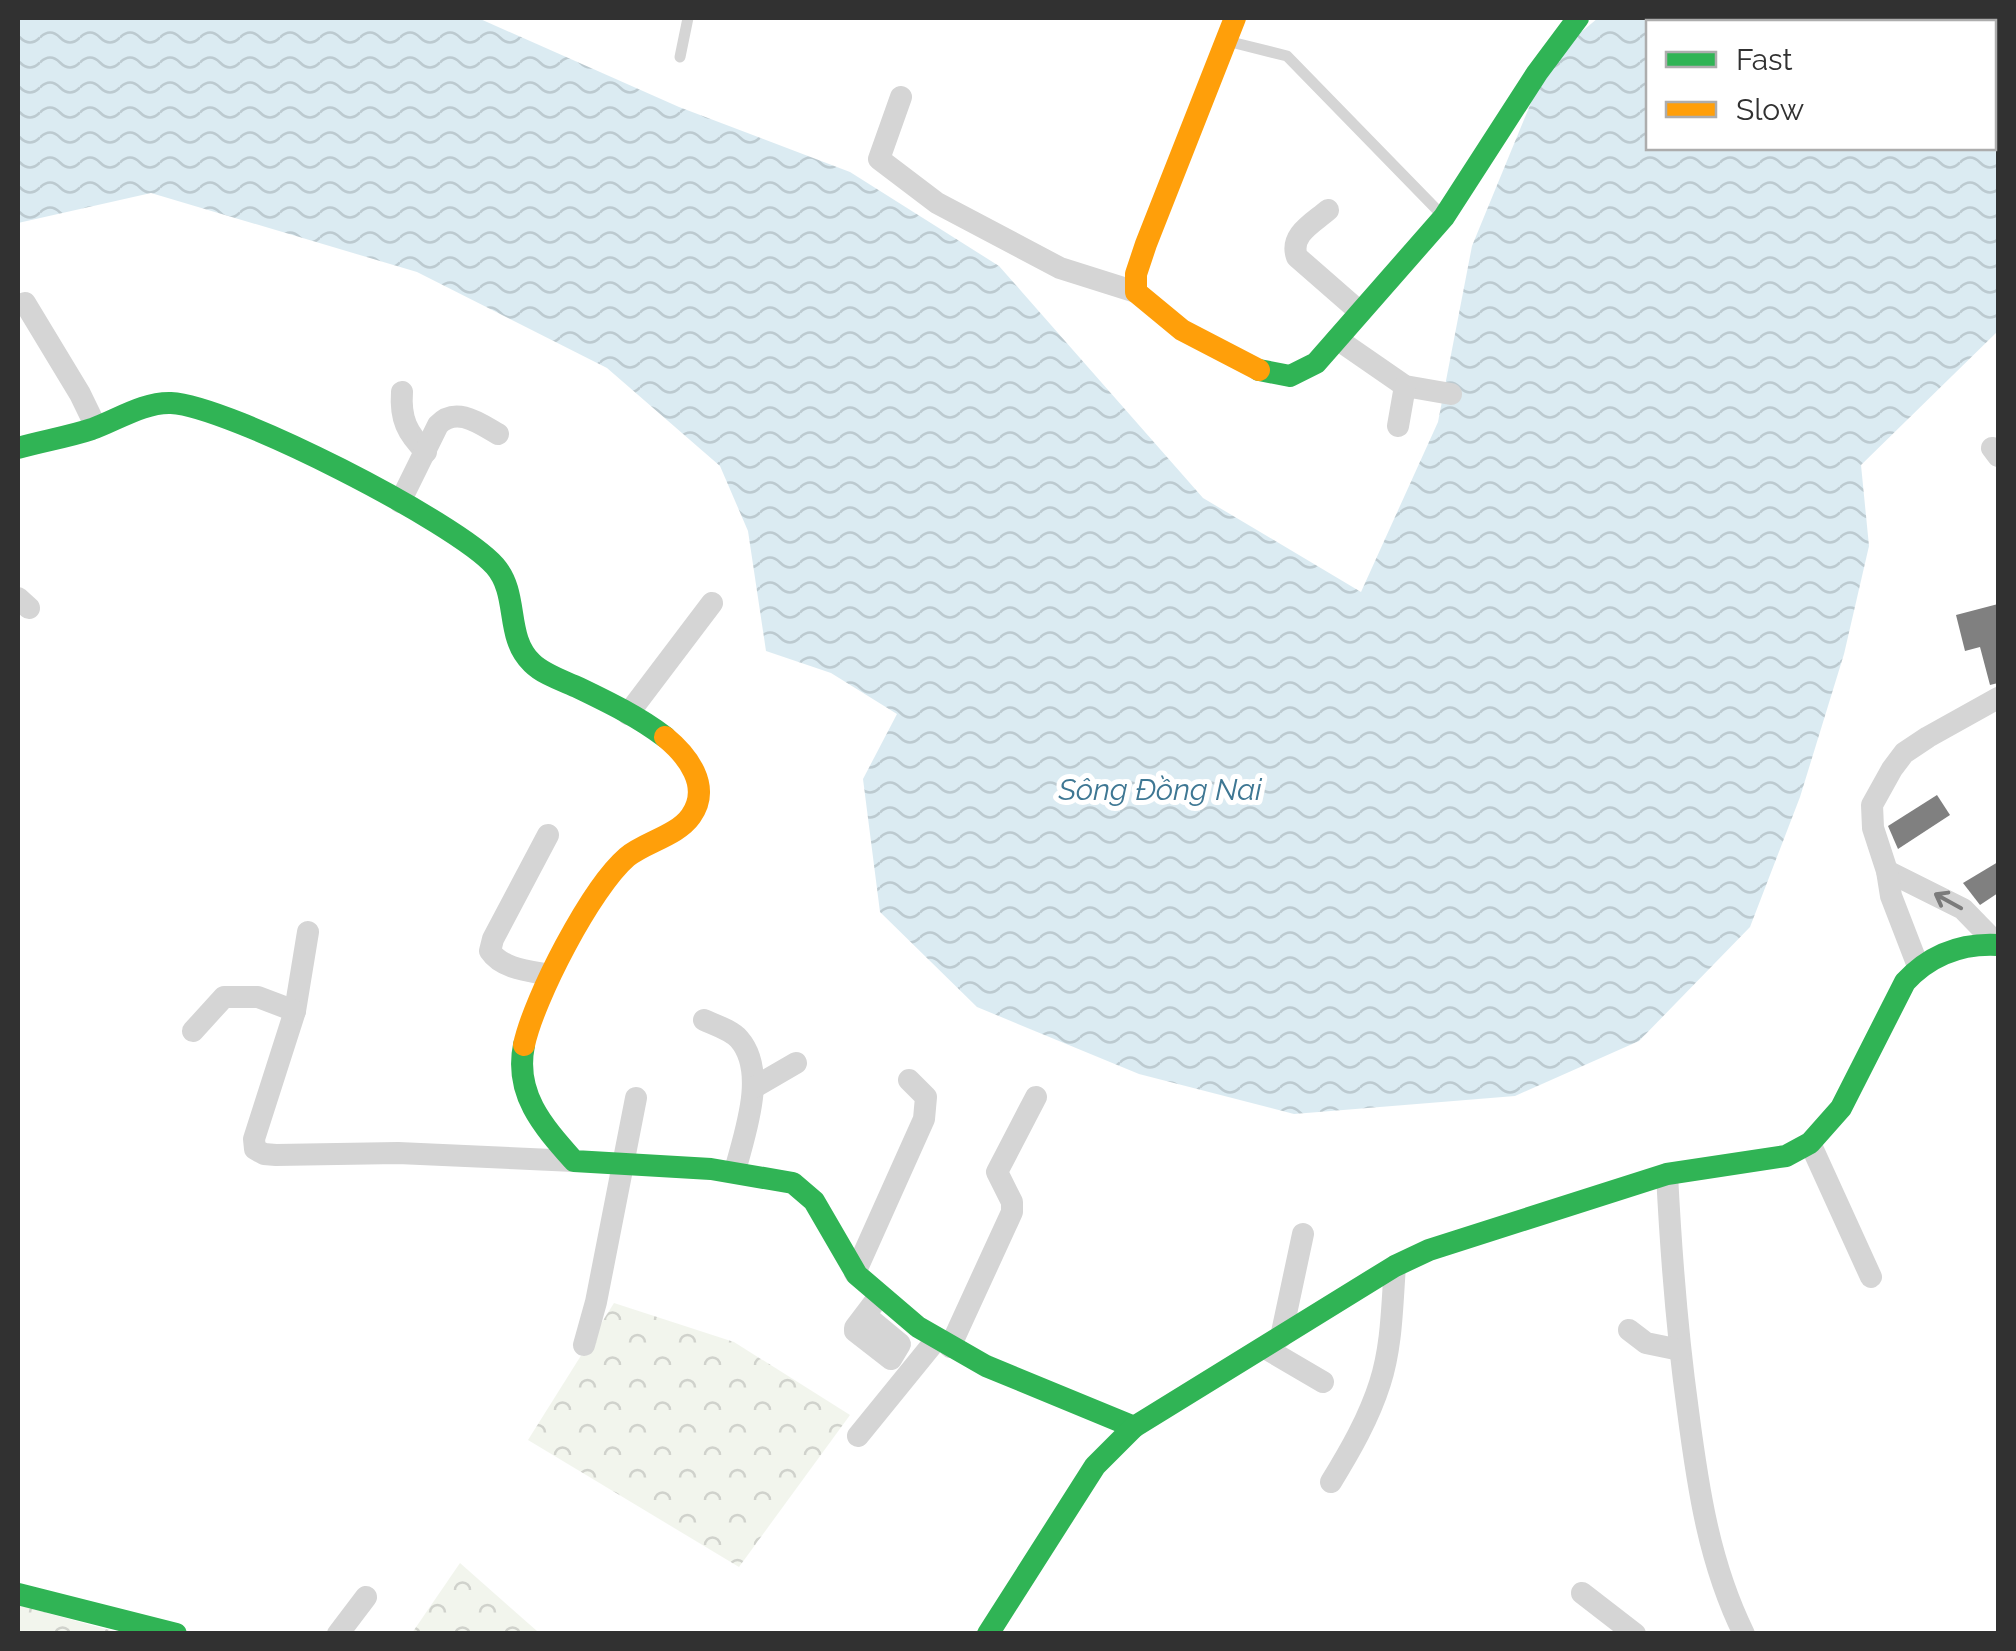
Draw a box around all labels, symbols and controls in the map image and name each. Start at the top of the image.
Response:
legend [1646,20,1996,150]
text: Fast [1736,42,1793,77]
text: Slow [1736,92,1804,127]
water label: Sông Đồng Nai [1057,772,1262,807]
one-way arrow [1933,890,1963,910]

